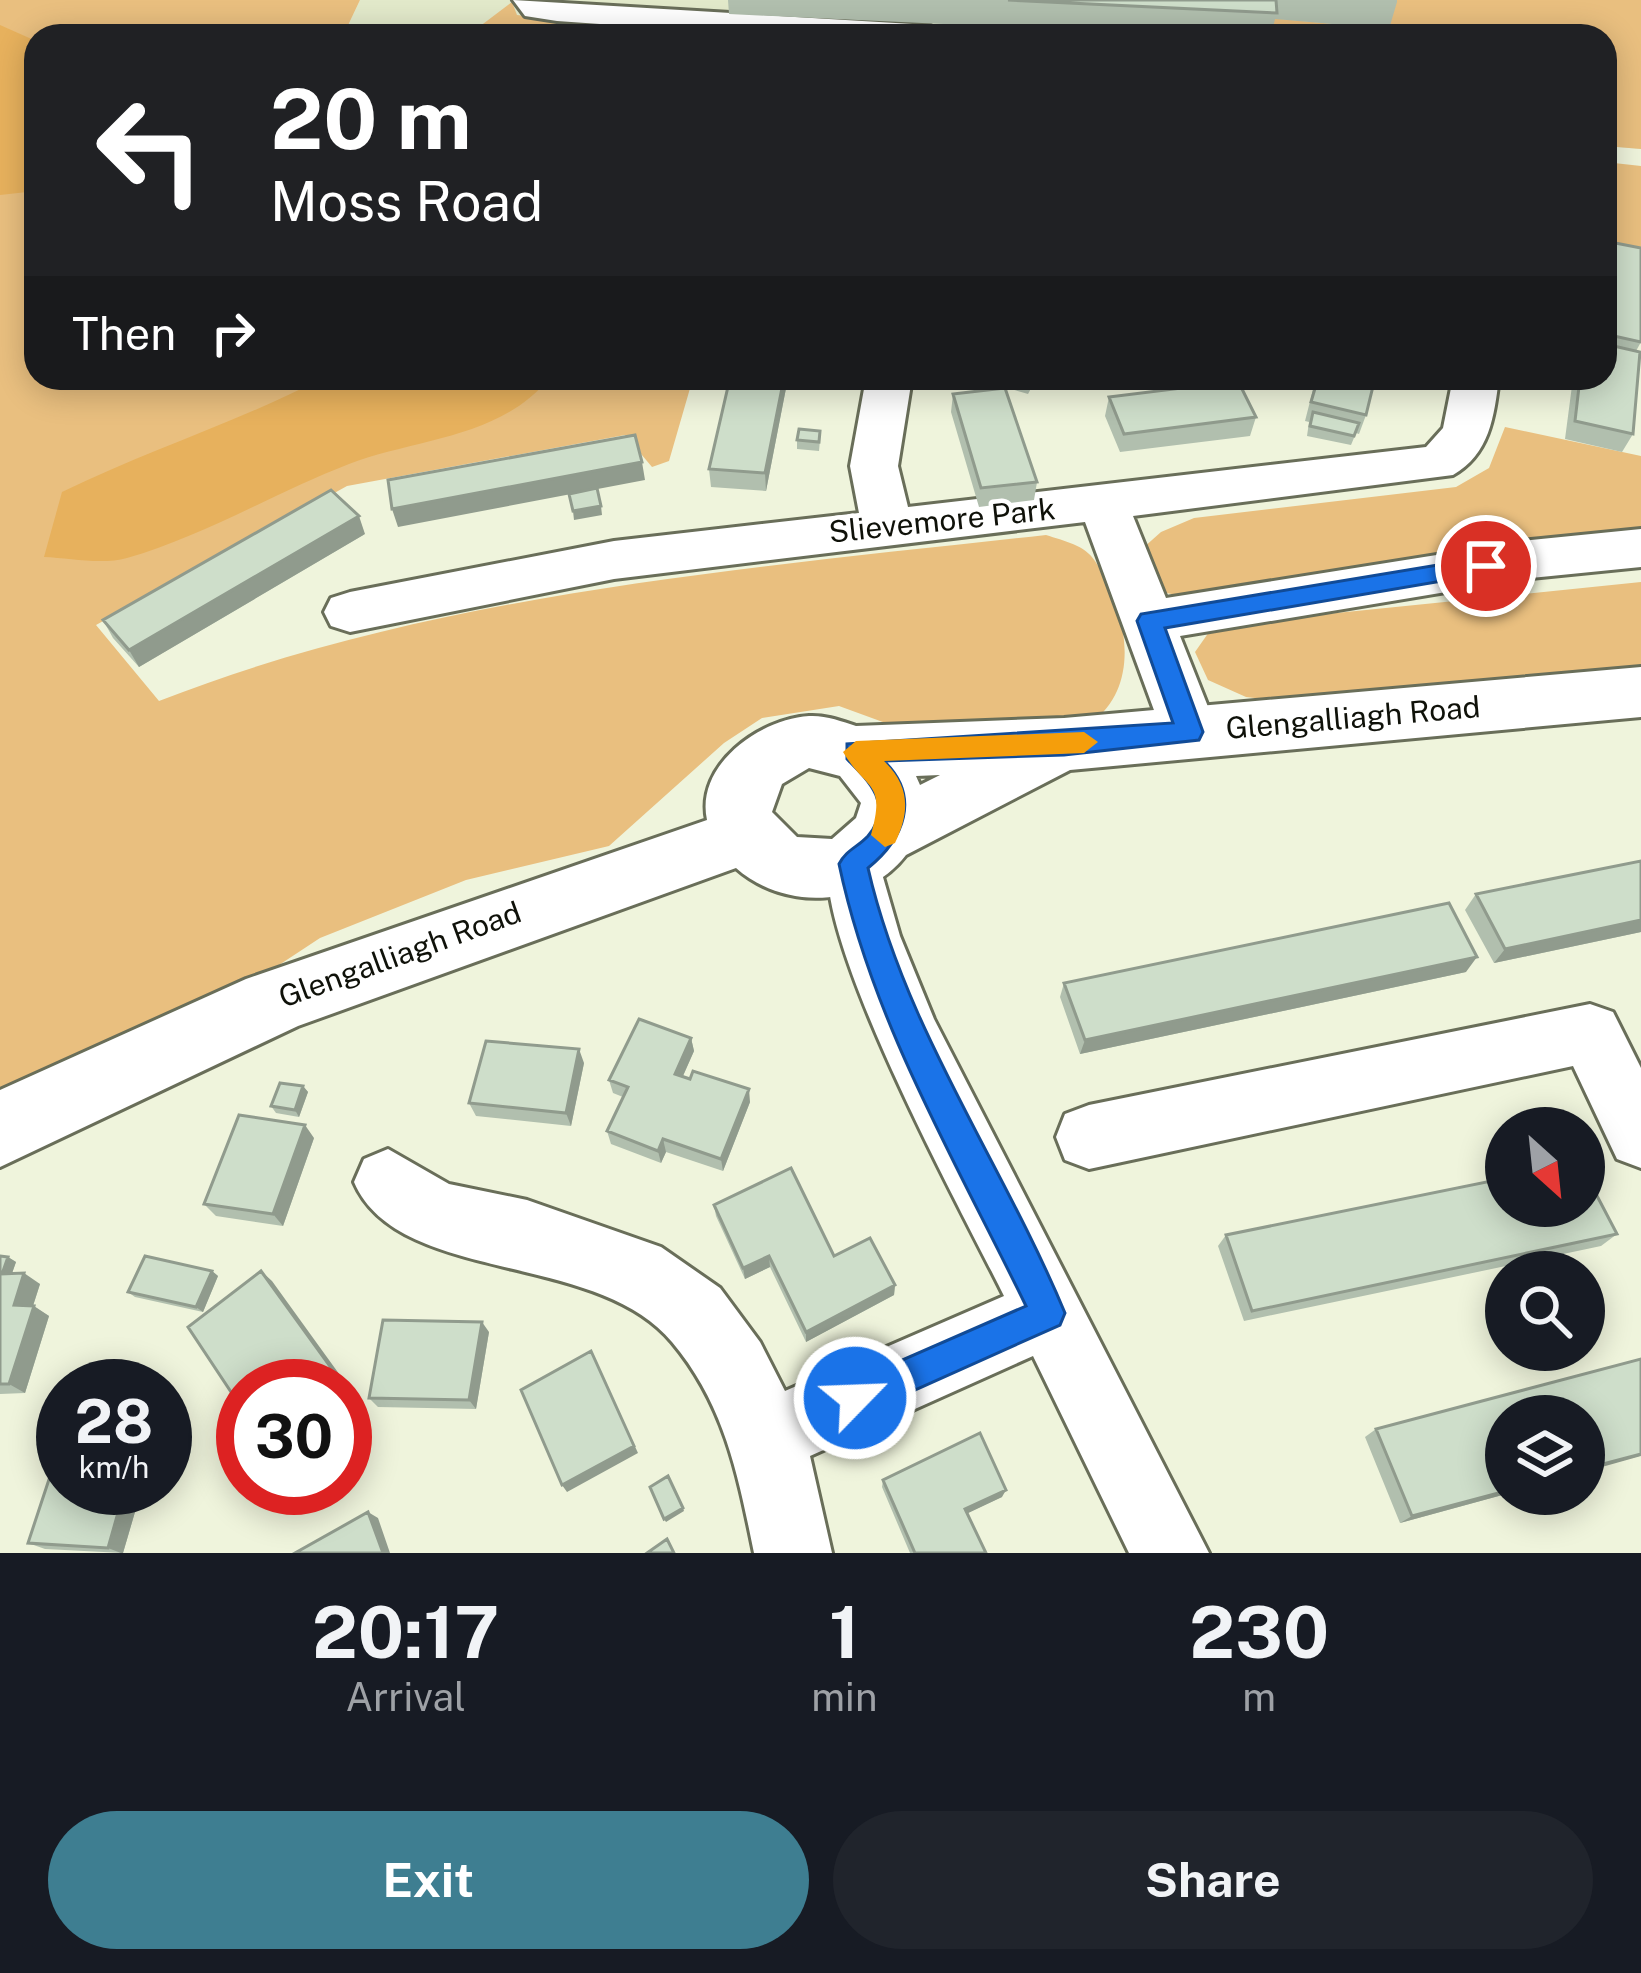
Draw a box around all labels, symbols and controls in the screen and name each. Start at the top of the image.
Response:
text: 20 m [270,69,472,168]
icon: left [72,72,228,228]
text: Moss Road [270,170,543,233]
icon: right [200,300,266,366]
text: Then [72,307,176,360]
street label: Slievemore Park [827,490,1057,550]
pin [1435,515,1537,617]
icon: arrive [1453,533,1519,599]
street label: Glengalliagh Road [1224,688,1482,746]
street label: Glengalliagh Road [274,893,526,1015]
north arrow [1485,1107,1605,1227]
map controls [1485,1107,1605,1515]
button: search [1485,1251,1605,1371]
position arrow [792,1335,918,1461]
speed limit sign: 30 [216,1359,372,1515]
text: 28 [75,1386,153,1457]
button: layers [1485,1395,1605,1515]
text: km/h [79,1449,149,1485]
text: 20:17 [312,1590,499,1674]
text: 1 [829,1590,860,1674]
text: 230 [1189,1590,1329,1674]
text: Arrival [345,1674,466,1720]
text: min [811,1674,877,1720]
text: m [1242,1674,1276,1720]
button: Exit [48,1811,809,1949]
button: Share [833,1811,1593,1949]

